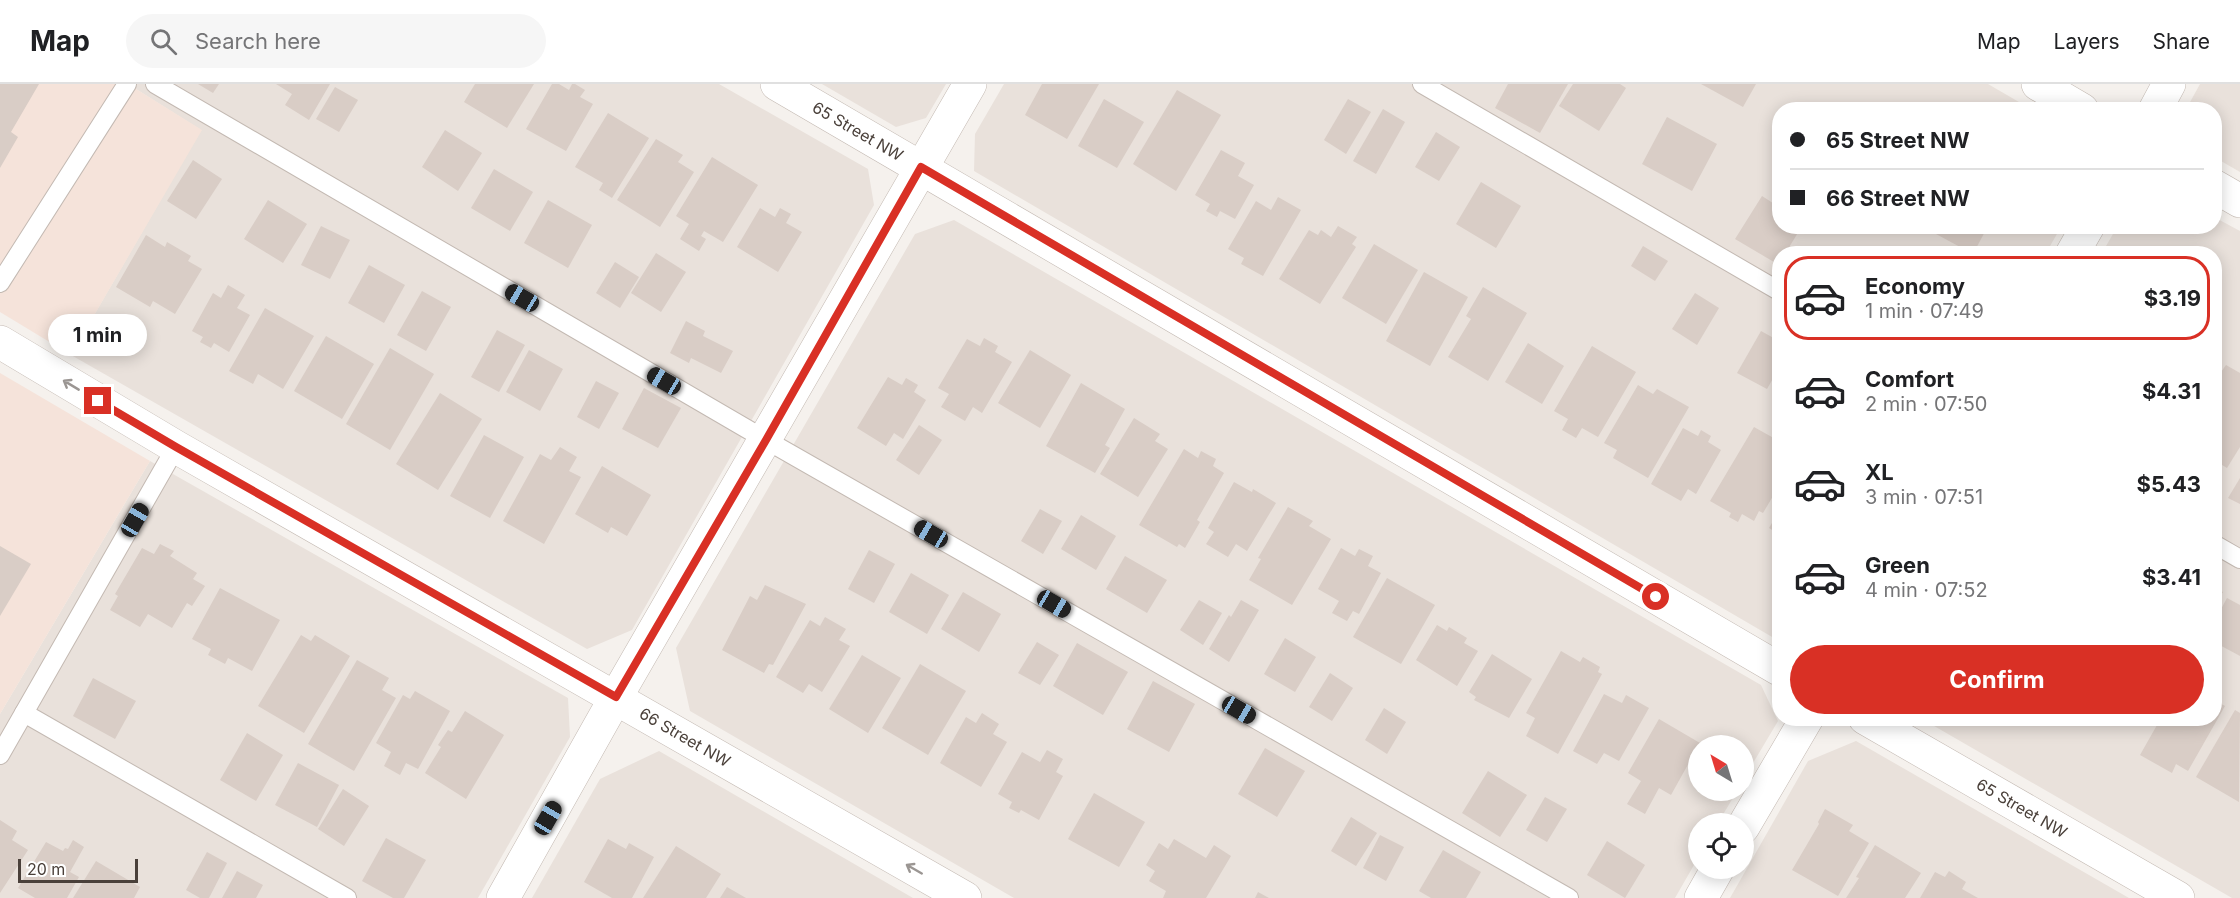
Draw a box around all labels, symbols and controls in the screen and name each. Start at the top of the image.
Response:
search box [126,14,546,68]
text: Map [30,24,90,58]
icon: search [147,25,180,58]
text: Search here [195,28,321,54]
text: Map [1977,29,2021,54]
text: Layers [2054,29,2120,54]
text: Share [2153,29,2210,54]
street label: 65 Street NW [809,97,907,165]
text: 65 Street NW [1826,127,1970,153]
text: 66 Street NW [1826,185,1970,211]
icon: car [1793,271,1847,325]
text: Economy [1865,273,1965,299]
car [502,281,542,315]
text: $3.19 [2144,285,2201,311]
text: 1 min · 07:49 [1865,299,1984,323]
callout: 1 min [48,314,148,356]
text: 1 min [73,323,122,347]
car [644,364,684,398]
icon: car [1793,364,1847,418]
text: Comfort [1865,366,1954,392]
text: $4.31 [2142,378,2201,404]
one-way arrow [63,379,80,391]
route end [84,387,111,414]
text: 2 min · 07:50 [1865,392,1987,416]
icon: car [1793,457,1847,511]
text: XL [1865,459,1894,485]
text: $5.43 [2137,471,2201,497]
text: 3 min · 07:51 [1865,485,1983,509]
car [118,500,152,540]
car [911,517,951,551]
icon: car [1793,550,1847,604]
text: Green [1865,552,1930,578]
text: $3.41 [2142,564,2201,590]
text: 4 min · 07:52 [1865,578,1988,602]
route start [1642,583,1669,610]
car [1034,587,1074,621]
button: Confirm [1790,645,2204,714]
car [1219,693,1259,727]
street label: 66 Street NW [636,703,734,771]
north arrow [1688,735,1754,801]
map controls [1688,735,1754,879]
street label: 65 Street NW [1973,774,2071,842]
car [531,798,565,838]
button: locate [1688,813,1754,879]
scale bar [18,856,138,884]
text: 20 m [27,859,65,879]
one-way arrow [906,863,923,875]

